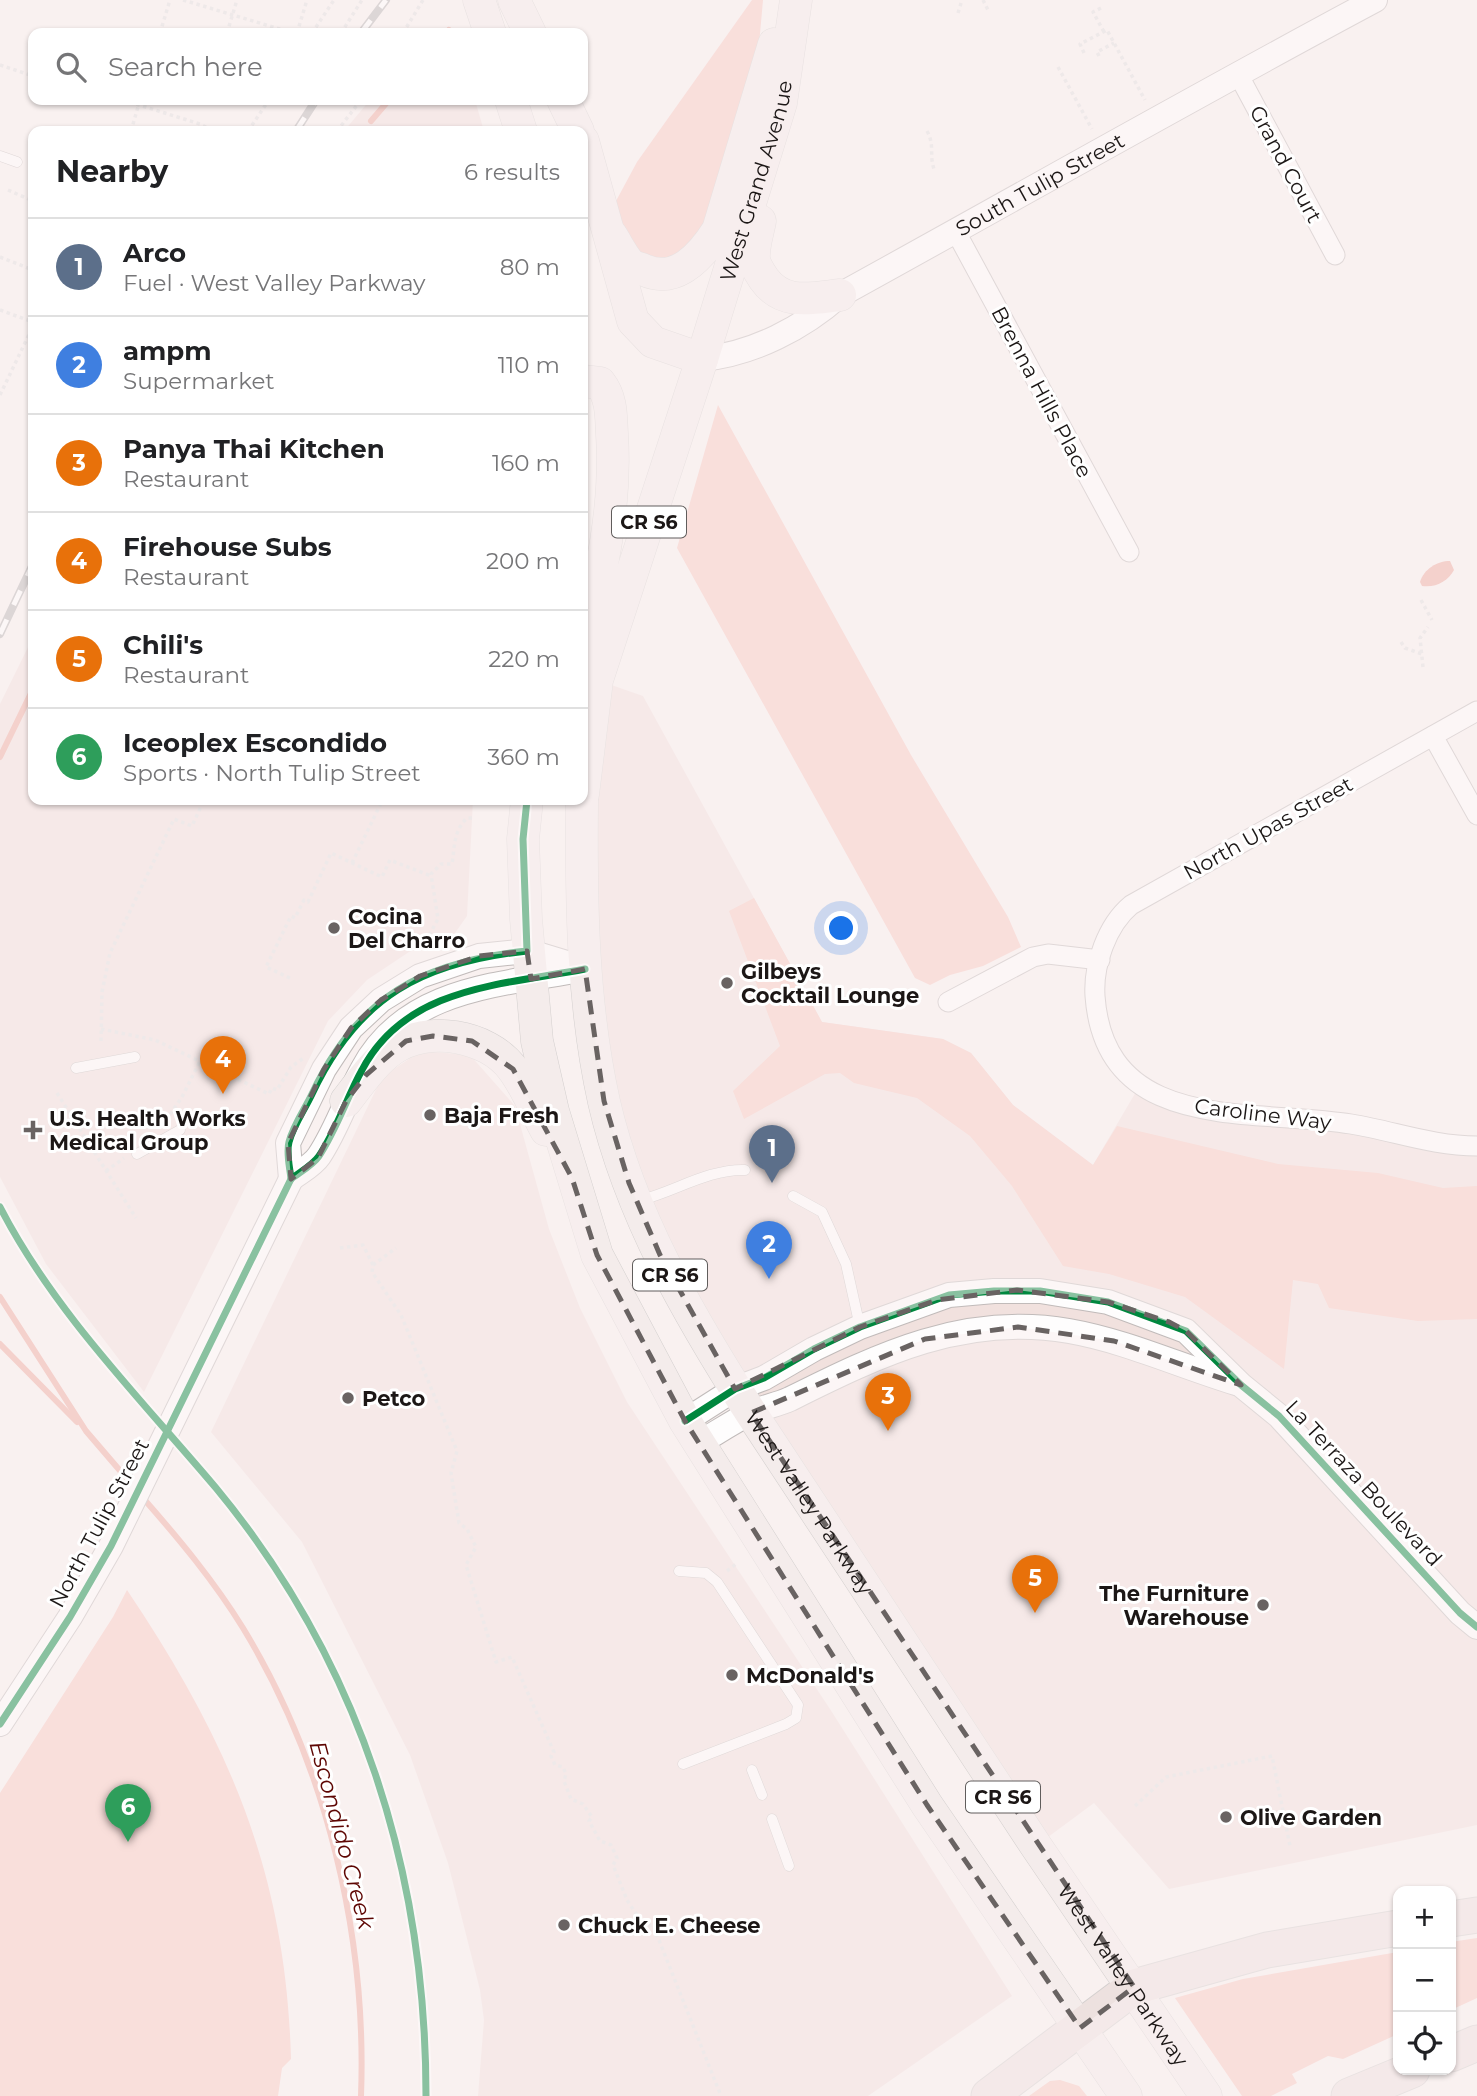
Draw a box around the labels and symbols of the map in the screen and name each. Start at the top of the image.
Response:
street label: West Grand Avenue [714,79,797,284]
street label: Grand Court [1245,101,1327,227]
street label: South Tulip Street [951,127,1128,241]
street label: Brenna Hills Place [986,302,1098,482]
road number: CR S6 [612,506,686,538]
street label: North Upas Street [1179,771,1357,885]
place label: Cocina Del Charro [348,904,465,953]
your location [824,911,858,945]
marker: Cocina Del Charro [326,920,342,936]
place label: Gilbeys Cocktail Lounge [741,959,919,1008]
marker: Gilbeys Cocktail Lounge [719,975,735,991]
pin: 4 [200,1036,246,1094]
street label: Caroline Way [1193,1093,1333,1135]
place label: Baja Fresh [444,1103,559,1128]
place label: U.S. Health Works Medical Group [49,1106,246,1155]
marker: Baja Fresh [422,1107,438,1123]
marker: U.S. Health Works Medical Group [23,1120,43,1140]
pin: 1 [749,1125,795,1183]
pin: 2 [746,1221,792,1279]
road number: CR S6 [633,1260,707,1290]
pin: 3 [865,1373,911,1431]
place label: Petco [362,1386,425,1411]
marker: Petco [340,1390,356,1406]
street label: La Terraza Boulevard [1281,1395,1447,1571]
street label: West Valley Parkway [740,1406,880,1599]
street label: North Tulip Street [44,1434,154,1612]
pin: 5 [1012,1555,1058,1613]
place label: The Furniture Warehouse [1099,1581,1249,1630]
marker: The Furniture Warehouse [1255,1597,1271,1613]
place label: McDonald's [746,1663,874,1688]
marker: McDonald's [724,1667,740,1683]
water label: Escondido Creek [303,1738,381,1934]
road number: CR S6 [966,1782,1040,1812]
pin: 6 [105,1784,151,1842]
place label: Olive Garden [1240,1805,1382,1830]
marker: Olive Garden [1218,1809,1234,1825]
street label: West Valley Parkway [1053,1879,1194,2071]
place label: Chuck E. Cheese [578,1913,761,1938]
marker: Chuck E. Cheese [556,1917,572,1933]

